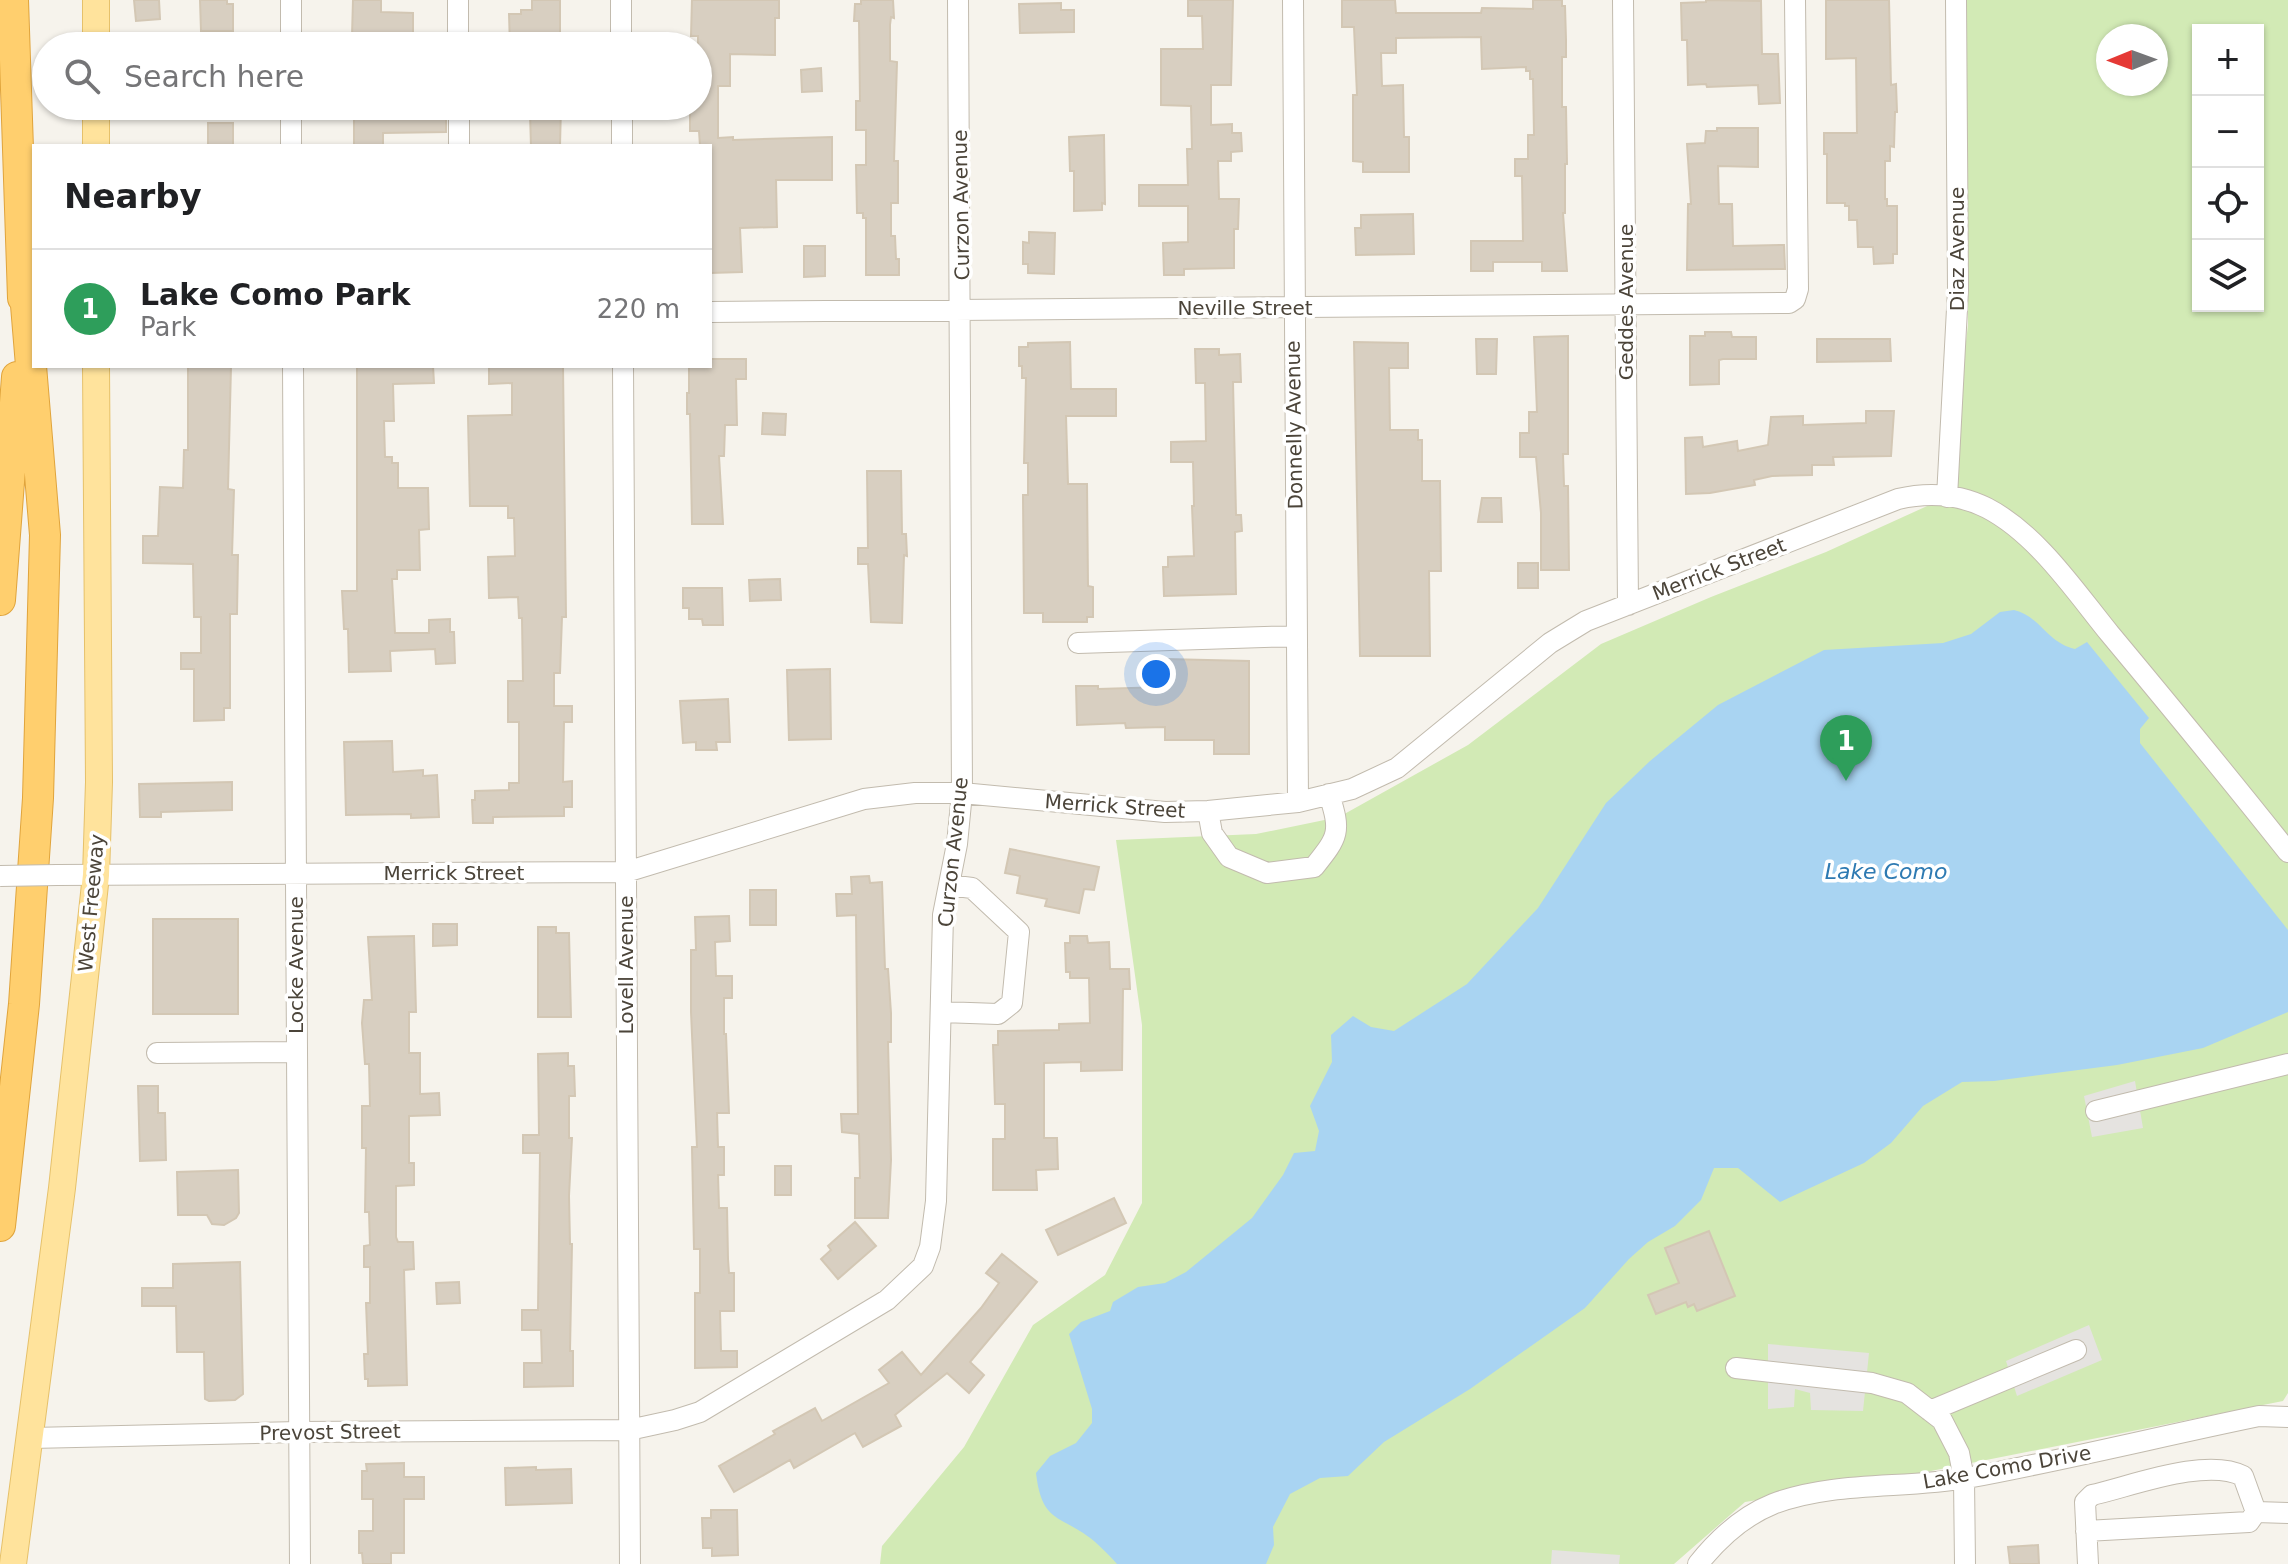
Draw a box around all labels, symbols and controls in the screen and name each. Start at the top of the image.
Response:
north arrow [2096,24,2168,96]
map controls [2192,24,2264,312]
button: + [2192,24,2264,96]
search box [32,32,712,120]
icon: search [60,54,104,98]
text: Search here [124,59,304,94]
button: − [2192,96,2264,168]
street label: Curzon Avenue [948,129,974,281]
button: locate [2192,168,2264,240]
text: Nearby [64,176,202,216]
street label: Diaz Avenue [1945,187,1969,311]
street label: Geddes Avenue [1614,224,1638,380]
button: layers [2192,240,2264,312]
text: Lake Como Park [140,277,410,312]
text: 1 [81,294,99,324]
text: 220 m [597,294,680,324]
street label: Neville Street [1177,296,1313,320]
text: Park [140,312,196,342]
street label: Donnelly Avenue [1281,340,1307,510]
street label: Merrick Street [1649,532,1789,605]
your location [1136,654,1176,694]
pin: 1 [1820,715,1872,781]
street label: Curzon Avenue [933,776,973,928]
street label: Merrick Street [1044,789,1186,823]
street label: West Freeway [73,833,109,973]
water label: Lake Como [1825,859,1947,884]
street label: Merrick Street [384,861,525,885]
street label: Locke Avenue [284,896,308,1034]
street label: Lovell Avenue [614,896,638,1034]
street label: Prevost Street [259,1419,401,1445]
street label: Lake Como Drive [1921,1440,2093,1494]

